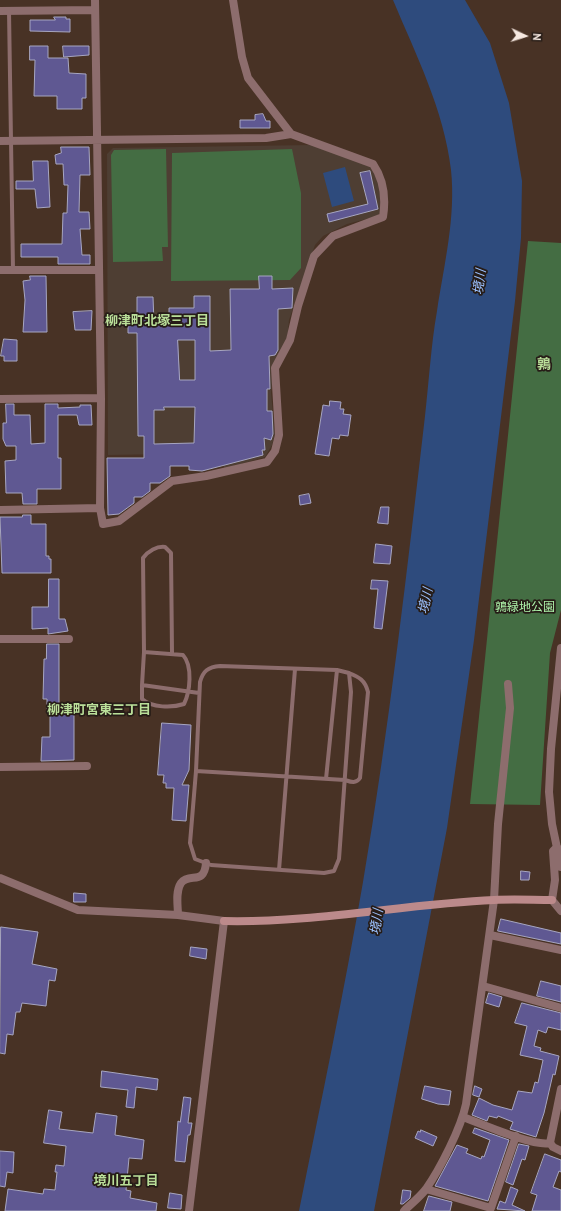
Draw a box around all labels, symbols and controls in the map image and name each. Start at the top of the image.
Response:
north arrow [505,16,545,56]
text: N [530,33,544,41]
water label: 境川 [471,268,489,296]
district label: 柳津町北塚三丁目 [105,313,209,329]
district label: 鶉 [537,357,551,373]
water label: 境川 [416,587,436,615]
park label: 鶉緑地公園 [495,601,555,615]
district label: 柳津町宮東三丁目 [47,702,151,718]
water label: 境川 [367,908,387,936]
district label: 境川五丁目 [94,1173,158,1189]

